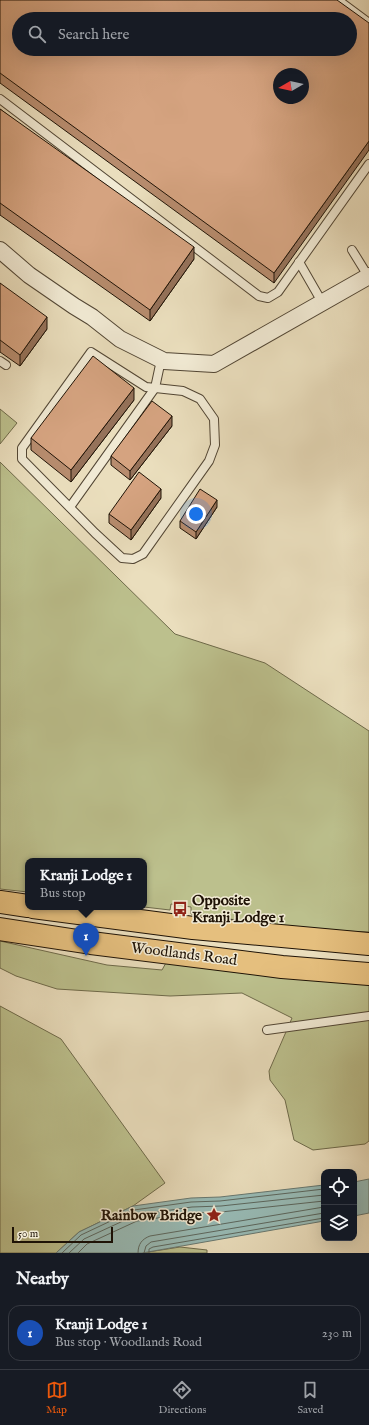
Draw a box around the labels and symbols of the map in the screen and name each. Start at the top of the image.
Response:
north arrow [273,68,309,104]
your location [186,504,206,524]
place label: Opposite Kranji Lodge 1 [192,891,285,927]
bus stop icon: Opposite Kranji Lodge 1 [171,900,189,918]
pin: 1 [73,923,99,956]
street label: Woodlands Road [130,938,239,970]
place label: Rainbow Bridge [101,1206,202,1225]
place icon: Rainbow Bridge [205,1206,223,1224]
scale bar [12,1225,113,1244]

